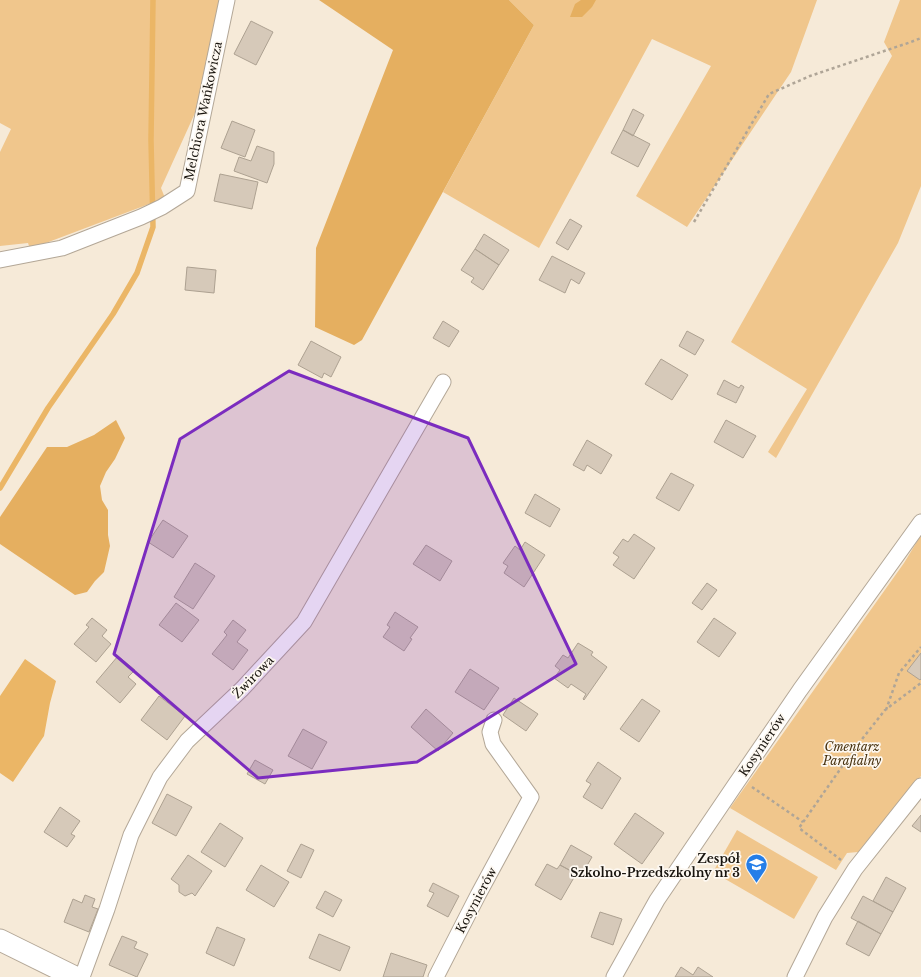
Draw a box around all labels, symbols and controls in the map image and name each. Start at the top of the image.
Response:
street label: Melchiora Wańkowicza [181,40,225,182]
street label: Żwirowa [228,652,277,701]
street label: Kosynierów [736,710,789,779]
park label: Cmentarz Parafialny [822,739,882,768]
place label: Zespół Szkolno-Przedszkolny nr 3 [570,851,741,880]
school or university icon: Zespół Szkolno-Przedszkolny nr 3 [743,852,769,885]
street label: Kosynierów [452,864,500,936]

